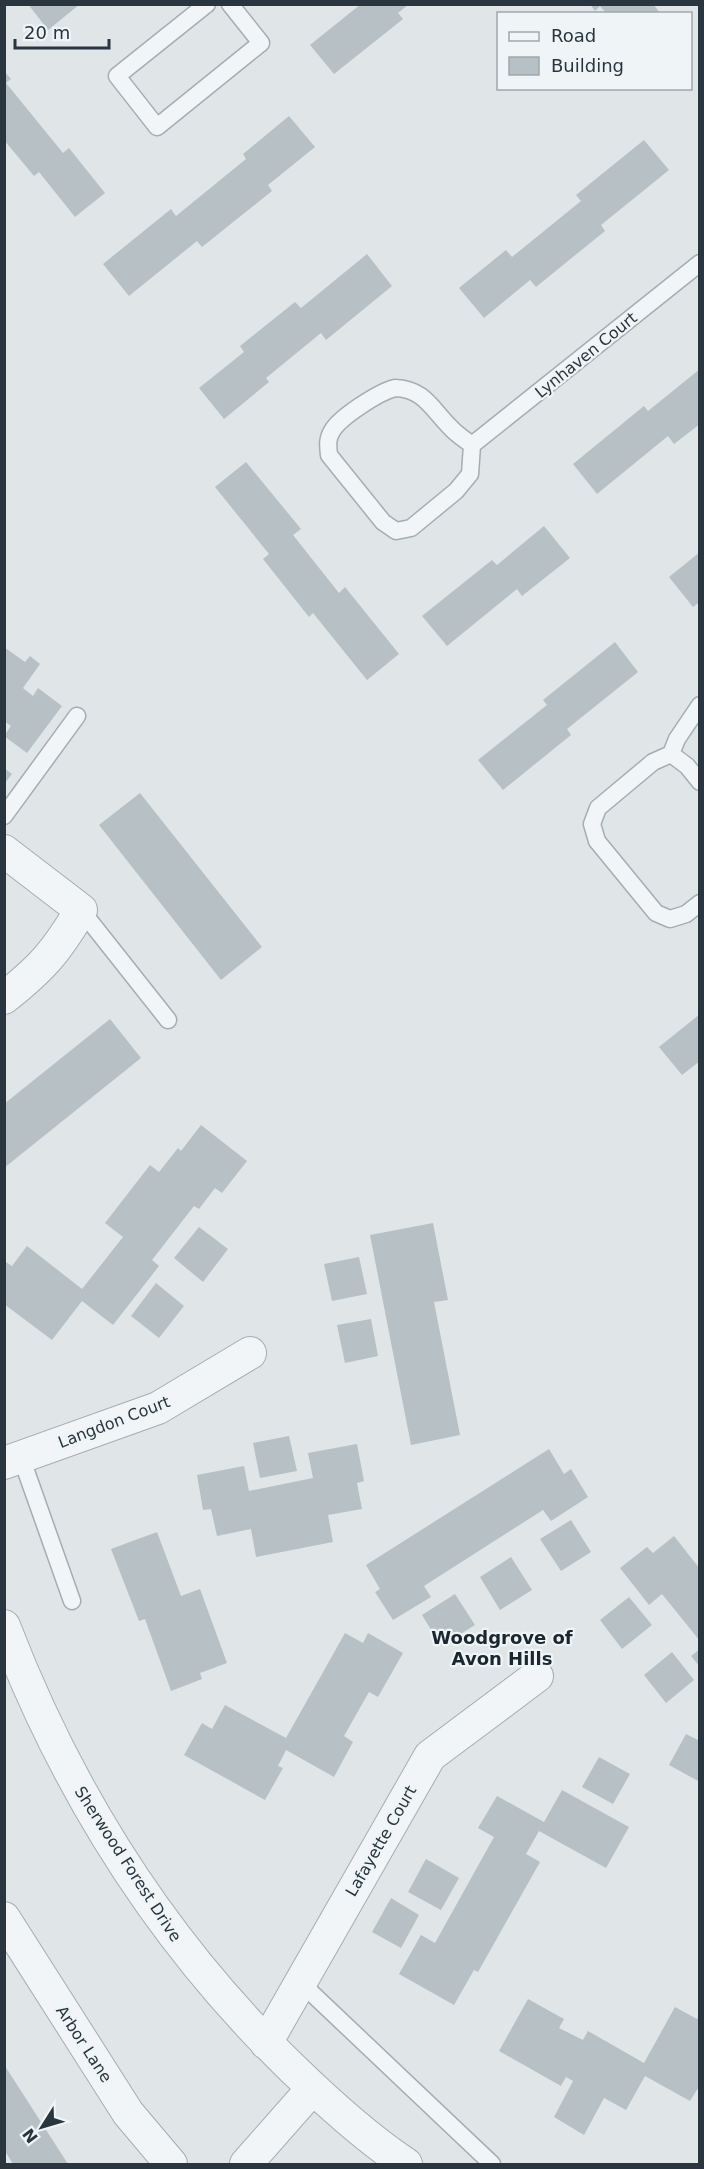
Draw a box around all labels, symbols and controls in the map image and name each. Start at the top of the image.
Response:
scale bar [15,12,110,50]
legend [497,12,692,90]
text: 20 m [24,22,70,43]
text: Road [551,25,596,46]
text: Building [551,55,624,76]
street label: Lynhaven Court [531,308,641,402]
street label: Langdon Court [55,1392,173,1452]
district label: Woodgrove of Avon Hills [431,1627,573,1669]
street label: Lafayette Court [342,1782,420,1900]
street label: Sherwood Forest Drive [71,1783,185,1945]
street label: Arbor Lane [52,2002,116,2086]
north arrow [12,2097,72,2157]
text: N [19,2125,42,2147]

